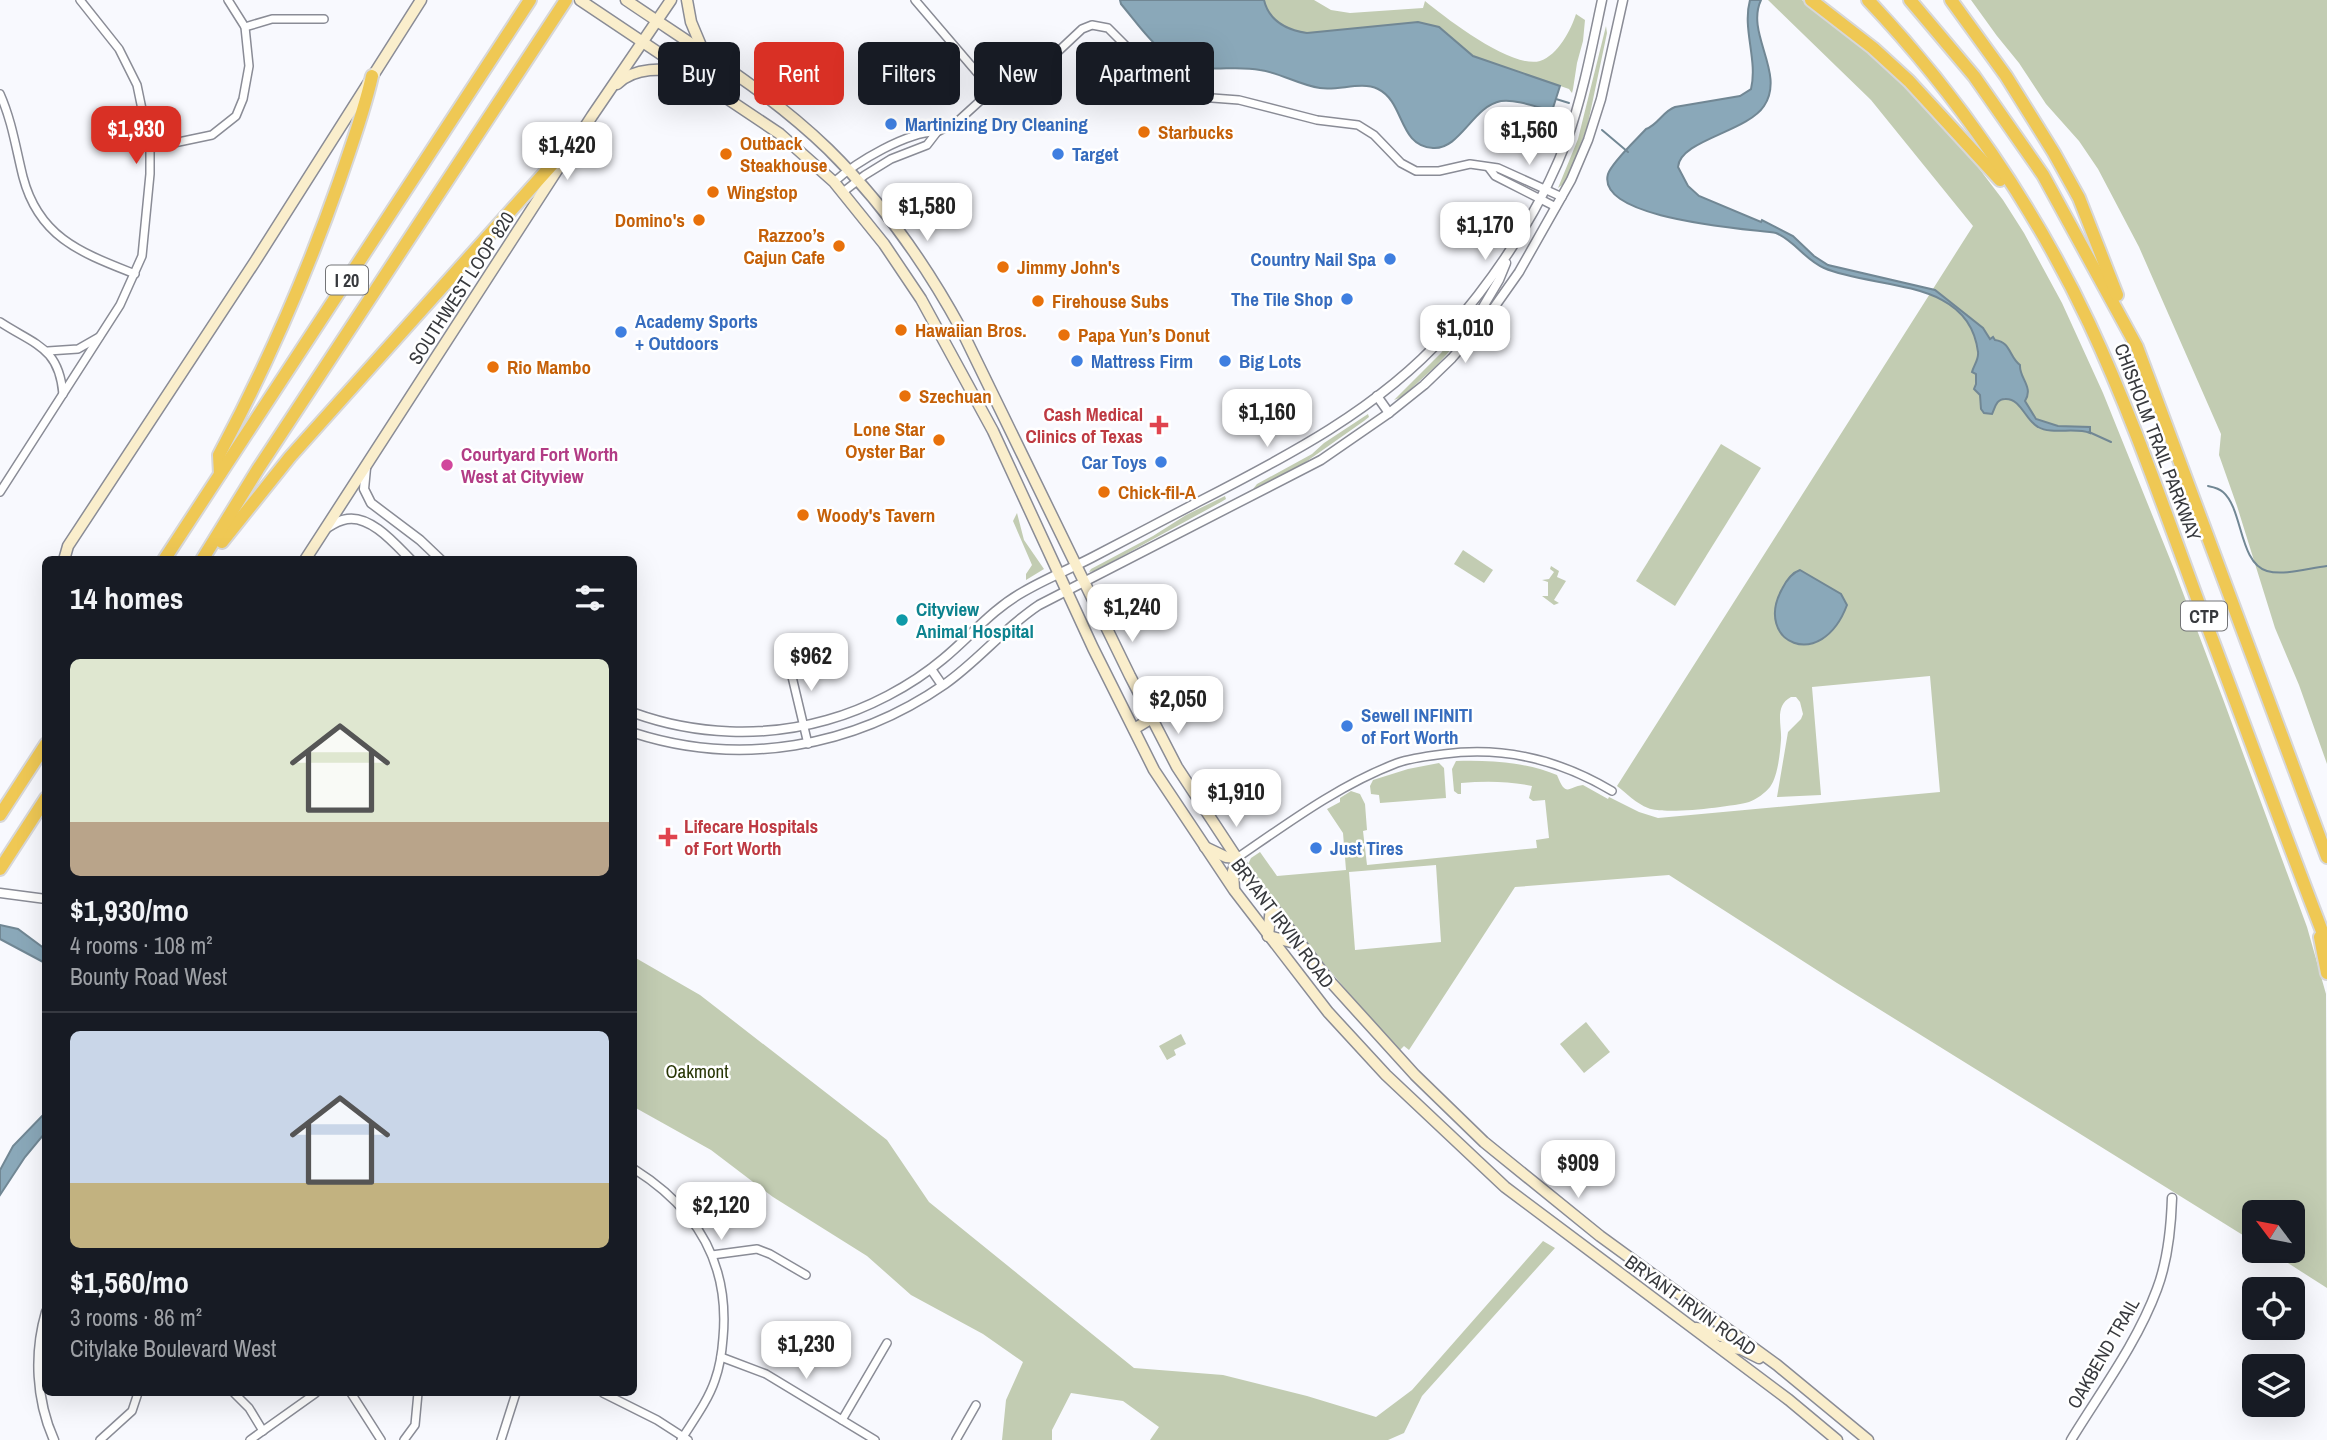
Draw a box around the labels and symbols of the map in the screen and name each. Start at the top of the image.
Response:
pin: $1,930 [79,106,193,166]
pin: $1,560 [1472,108,1586,167]
place label: Martinizing Dry Cleaning [905,111,1088,137]
marker: Martinizing Dry Cleaning [883,116,899,132]
place label: Starbucks [1158,119,1233,145]
pin: $1,420 [510,122,624,182]
marker: Starbucks [1136,124,1152,140]
place label: Outback Steakhouse [740,130,828,178]
place label: Target [1072,141,1118,167]
marker: Outback Steakhouse [718,146,734,162]
marker: Target [1050,146,1066,162]
place label: Wingstop [727,179,798,205]
marker: Wingstop [705,184,721,200]
pin: $1,580 [870,184,984,243]
pin: $1,170 [1428,202,1542,262]
street label: SOUTHWEST LOOP 820 [402,207,520,369]
place label: Domino's [615,207,685,233]
marker: Domino's [691,212,707,228]
place label: Razzoo’s Cajun Cafe [744,222,825,270]
marker: Razzoo’s Cajun Cafe [831,238,847,254]
place label: Country Nail Spa [1250,246,1376,272]
marker: Country Nail Spa [1382,251,1398,267]
place label: Jimmy John's [1017,254,1120,280]
marker: Jimmy John's [995,259,1011,275]
road number: I 20 [326,266,368,294]
place label: The Tile Shop [1231,286,1333,312]
place label: Firehouse Subs [1052,288,1169,314]
marker: The Tile Shop [1339,291,1355,307]
marker: Firehouse Subs [1030,293,1046,309]
pin: $1,010 [1408,306,1522,365]
place label: Academy Sports + Outdoors [635,308,758,356]
place label: Hawaiian Bros. [915,317,1027,343]
marker: Hawaiian Bros. [893,322,909,338]
place label: Papa Yun’s Donut [1078,322,1210,348]
marker: Academy Sports + Outdoors [613,324,629,340]
marker: Papa Yun’s Donut [1056,327,1072,343]
street label: CHISHOLM TRAIL PARKWAY [2108,340,2208,545]
place label: Mattress Firm [1091,348,1193,374]
place label: Big Lots [1239,348,1301,374]
marker: Mattress Firm [1069,353,1085,369]
marker: Big Lots [1217,353,1233,369]
place label: Rio Mambo [507,354,591,380]
marker: Rio Mambo [485,359,501,375]
place label: Szechuan [919,383,992,409]
marker: Szechuan [897,388,913,404]
pin: $1,160 [1210,390,1324,449]
place label: Cash Medical Clinics of Texas [1026,401,1143,449]
marker: Cash Medical Clinics of Texas [1149,415,1169,435]
place label: Lone Star Oyster Bar [845,416,925,464]
marker: Lone Star Oyster Bar [931,432,947,448]
place label: Courtyard Fort Worth West at Cityview [461,441,618,489]
place label: Car Toys [1081,449,1147,475]
marker: Car Toys [1153,454,1169,470]
marker: Courtyard Fort Worth West at Cityview [439,457,455,473]
place label: Chick-fil-A [1118,479,1197,505]
marker: Chick-fil-A [1096,484,1112,500]
place label: Woody's Tavern [817,502,935,528]
marker: Woody's Tavern [795,507,811,523]
pin: $1,240 [1075,584,1189,644]
place label: Cityview Animal Hospital [916,596,1034,644]
road number: CTP [2181,602,2227,630]
marker: Cityview Animal Hospital [894,612,910,628]
pin: $962 [770,634,852,693]
pin: $2,050 [1121,676,1235,736]
place label: Sewell INFINITI of Fort Worth [1361,702,1473,750]
marker: Sewell INFINITI of Fort Worth [1339,718,1355,734]
pin: $1,910 [1179,770,1293,829]
place label: Lifecare Hospitals of Fort Worth [684,813,818,861]
marker: Lifecare Hospitals of Fort Worth [658,827,678,847]
place label: Just Tires [1330,835,1403,861]
marker: Just Tires [1308,840,1324,856]
street label: BRYANT IRVIN ROAD [1226,853,1340,993]
park label: Oakmont [665,1058,729,1084]
pin: $909 [1537,1140,1619,1200]
pin: $2,120 [664,1182,778,1242]
north arrow [2242,1200,2305,1264]
street label: BRYANT IRVIN ROAD [1620,1248,1762,1362]
street label: OAKBEND TRAIL [2061,1292,2146,1413]
pin: $1,230 [749,1322,863,1381]

